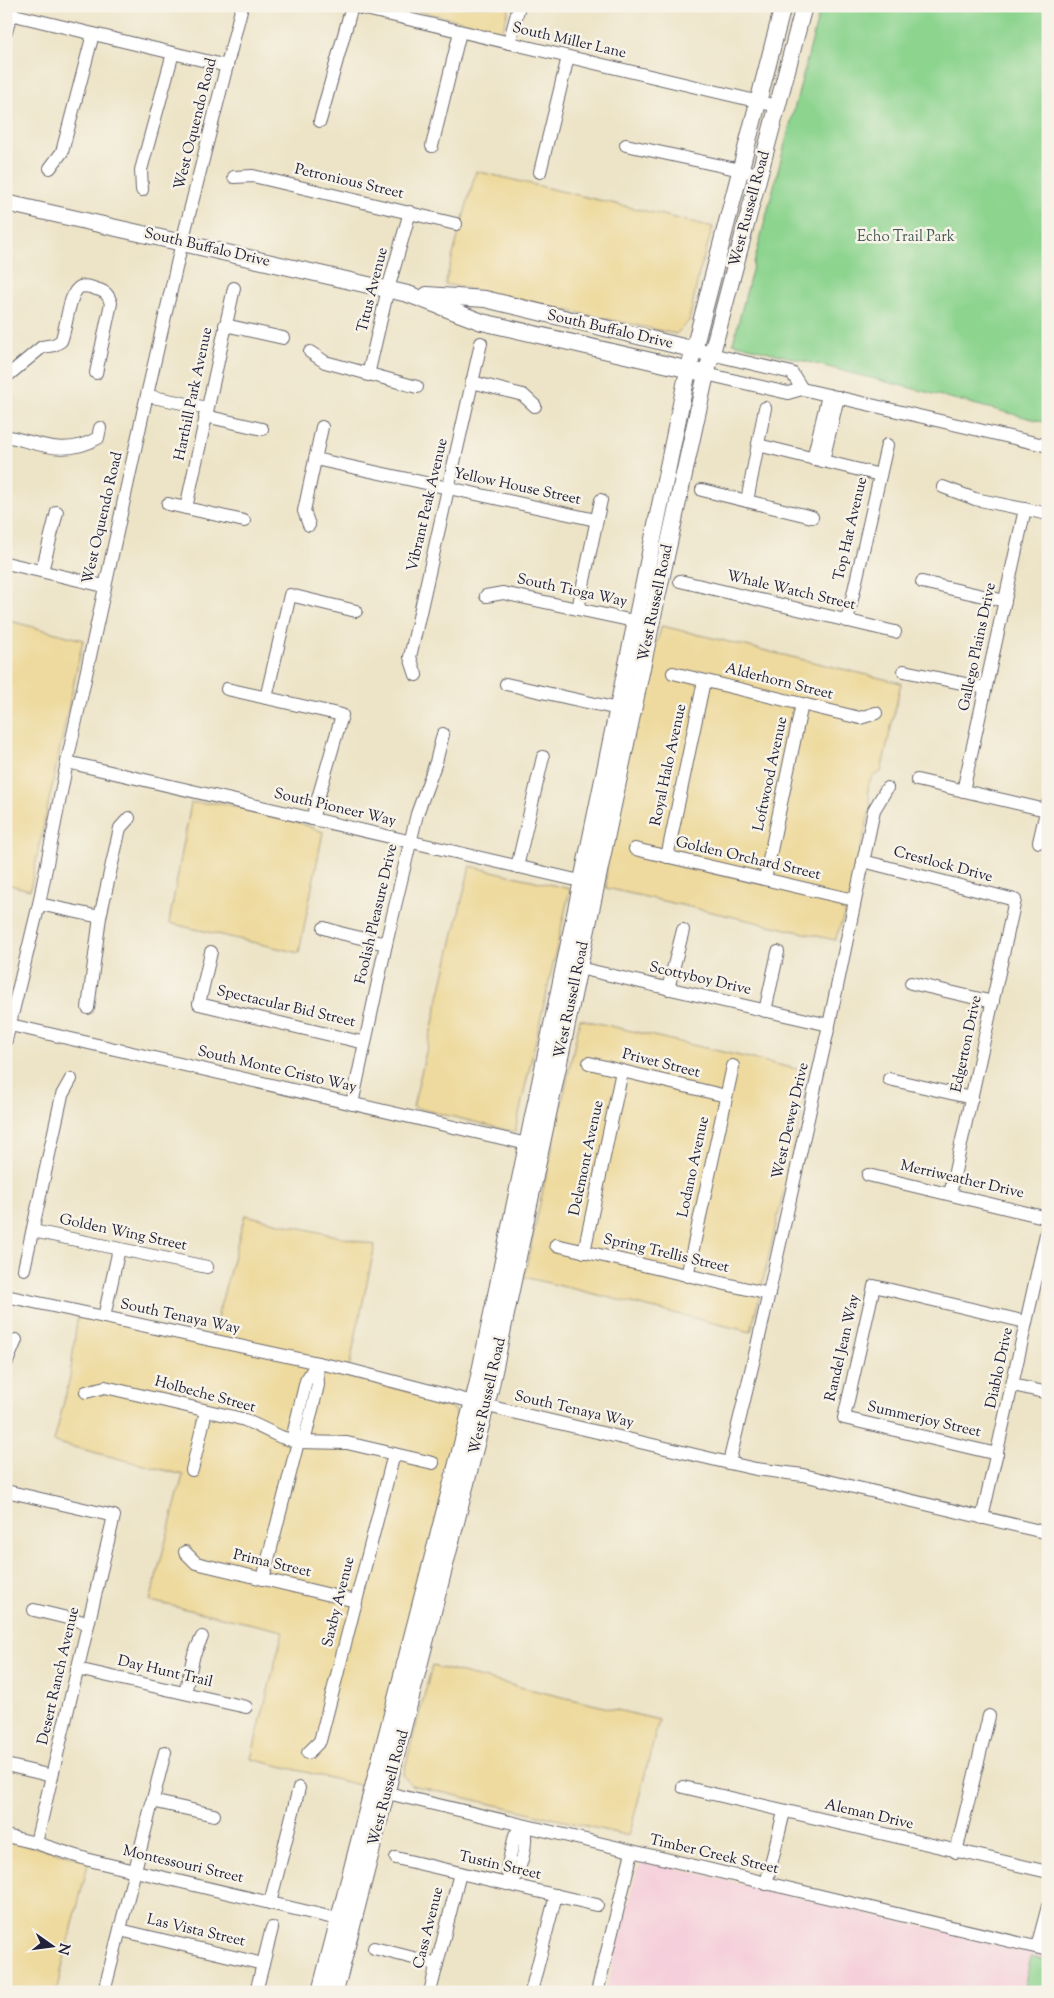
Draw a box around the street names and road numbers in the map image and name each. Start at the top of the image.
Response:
street label: South Miller Lane [510,18,628,64]
street label: West Oquendo Road [169,55,223,192]
street label: West Russell Road [724,148,776,269]
street label: Petronious Street [292,159,406,205]
street label: South Buffalo Drive [142,223,272,273]
street label: Titus Avenue [352,245,394,335]
street label: South Buffalo Drive [545,305,675,355]
street label: Harthill Park Avenue [170,325,218,463]
street label: Vibrant Peak Avenue [402,436,454,574]
street label: West Oquendo Road [78,449,129,586]
street label: Yellow House Street [451,463,583,511]
street label: Top Hat Avenue [829,475,873,583]
street label: West Russell Road [633,542,679,664]
street label: Whale Watch Street [724,566,858,616]
street label: South Tioga Way [515,569,630,613]
street label: Gallego Plains Drive [954,581,1002,713]
street label: Alderhorn Street [723,658,835,706]
street label: Royal Halo Avenue [646,702,692,828]
street label: Loftwood Avenue [749,715,793,833]
street label: South Pioneer Way [272,784,399,832]
street label: Golden Orchard Street [673,832,823,886]
street label: Foolish Pleasure Drive [351,842,403,986]
street label: Crestlock Drive [891,842,995,888]
street label: West Russell Road [549,939,595,1061]
street label: Scottyboy Drive [647,957,753,1001]
street label: Spectacular Bid Street [214,981,358,1033]
street label: Edgerton Drive [946,994,988,1094]
street label: South Monte Cristo Way [195,1041,359,1099]
street label: Privet Street [620,1044,702,1084]
street label: West Dewey Drive [767,1060,815,1182]
street label: Delemont Avenue [565,1098,609,1218]
street label: Lodano Avenue [673,1114,715,1219]
street label: Merriweather Drive [898,1156,1026,1204]
street label: Golden Wing Street [57,1209,189,1257]
street label: Spring Trellis Street [601,1229,731,1279]
street label: Randel Jean Way [820,1292,866,1404]
street label: South Tenaya Way [118,1294,242,1340]
street label: Diablo Drive [981,1325,1019,1411]
street label: West Russell Road [464,1335,512,1457]
street label: Holbeche Street [152,1371,258,1419]
street label: South Tenaya Way [512,1386,636,1434]
street label: Summerjoy Street [865,1397,983,1443]
street label: Prima Street [231,1545,313,1583]
street label: Saxby Avenue [318,1555,360,1649]
street label: Desert Ranch Avenue [33,1605,85,1747]
street label: Day Hunt Trail [115,1651,215,1693]
street label: West Russell Road [363,1727,415,1848]
street label: Aleman Drive [822,1795,916,1835]
street label: Timber Creek Street [647,1830,781,1880]
street label: Montessouri Street [121,1841,245,1889]
street label: Tustin Street [457,1846,543,1886]
street label: Cass Avenue [409,1885,449,1971]
street label: Las Vista Street [145,1909,247,1953]

